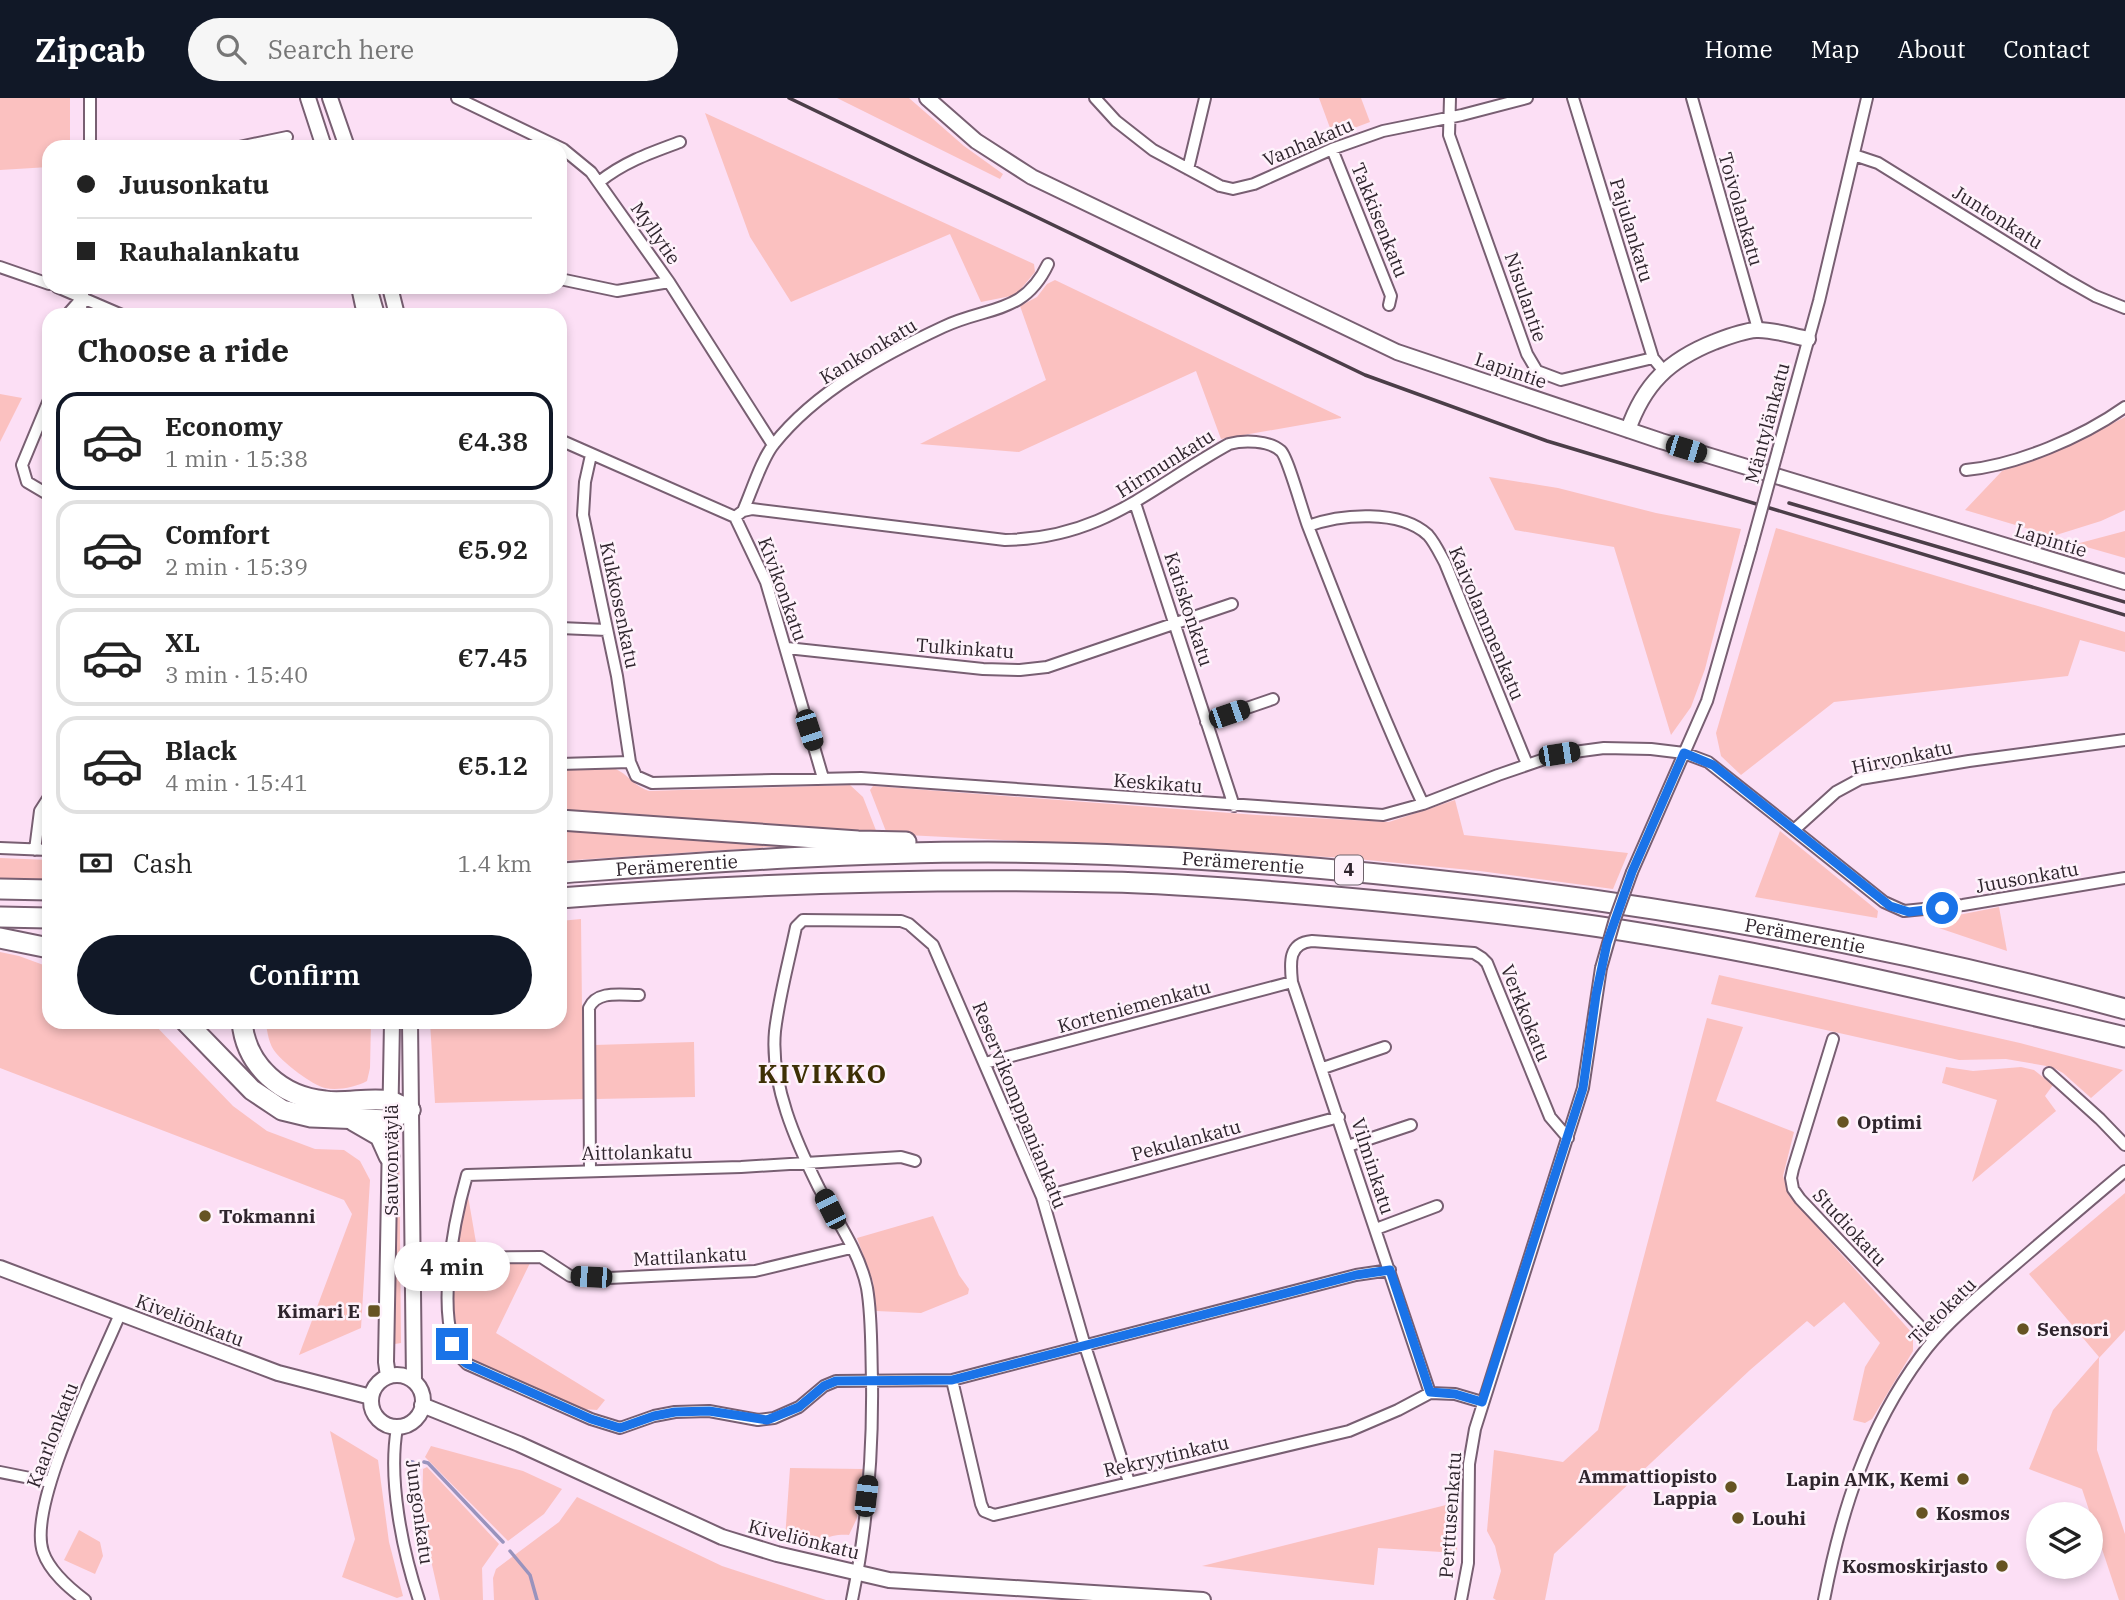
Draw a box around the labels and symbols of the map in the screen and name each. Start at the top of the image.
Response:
street label: Vanhakatu [1259,112,1357,172]
street label: Toivolankatu [1713,150,1769,269]
street label: Takkisenkatu [1346,159,1414,281]
street label: Pajulankatu [1605,175,1659,285]
street label: Juntonkatu [1948,180,2048,254]
street label: Myllytie [626,197,686,269]
street label: Nisulantie [1500,249,1552,345]
street label: Kankonkatu [815,313,921,389]
street label: Lapintie [1472,347,1550,393]
street label: Mäntylänkatu [1739,360,1795,486]
street label: Hirmunkatu [1112,423,1219,503]
car [1663,433,1710,465]
street label: Lapintie [2012,518,2090,562]
street label: Kivikonkatu [753,534,813,645]
street label: Kukkosenkatu [595,540,645,671]
street label: Kaivolammenkatu [1444,543,1530,704]
street label: Katiskonkatu [1159,549,1219,669]
street label: Tulkinkatu [915,633,1015,663]
car [1206,697,1253,731]
car [793,707,826,753]
street label: Hirvonkatu [1849,735,1955,779]
car [1537,740,1582,768]
street label: Keskikatu [1113,768,1204,798]
street label: Perämerentie [1181,846,1305,879]
street label: Perämerentie [615,849,739,881]
road number: 4 [1335,856,1363,884]
street label: Juusonkatu [1974,856,2081,898]
route start [1926,892,1958,924]
street label: Perämerentie [1743,912,1868,959]
street label: Verkkokatu [1496,961,1556,1065]
street label: Korteniemenkatu [1055,974,1213,1038]
street label: Reservikomppaniankatu [967,998,1073,1212]
district label: KIVIKKO [758,1056,888,1090]
street label: Sauvonväylä [379,1104,403,1216]
place label: Optimi [1857,1110,1922,1134]
street label: Pekulankatu [1129,1114,1244,1166]
marker: Optimi [1835,1114,1851,1130]
street label: Vilminkatu [1346,1115,1400,1217]
street label: Aittolankatu [581,1139,693,1165]
street label: Studiokatu [1808,1183,1892,1271]
car [812,1186,849,1232]
place label: Tokmanni [219,1204,315,1228]
marker: Tokmanni [197,1208,213,1224]
street label: Mattilankatu [632,1241,748,1271]
callout: 4 min [394,1242,510,1292]
car [570,1265,613,1289]
street label: Tietokatu [1903,1272,1981,1350]
street label: Kiveliönkatu [133,1288,248,1352]
place label: Kimari E [277,1299,360,1323]
marker: Kimari E [366,1303,382,1319]
place label: Sensori [2037,1317,2109,1341]
marker: Sensori [2015,1321,2031,1337]
route end [436,1328,468,1360]
street label: Kaarlonkatu [21,1379,83,1491]
street label: Rekryytinkatu [1101,1430,1231,1482]
street label: Perttusenkatu [1434,1451,1466,1579]
street label: Jungonkatu [401,1458,439,1566]
place label: Ammattiopisto Lappia [1578,1464,1717,1510]
place label: Lapin AMK, Kemi [1786,1467,1949,1491]
marker: Lapin AMK, Kemi [1955,1471,1971,1487]
car [854,1474,879,1518]
marker: Ammattiopisto Lappia [1723,1479,1739,1495]
place label: Kosmos [1936,1501,2010,1525]
marker: Kosmos [1914,1505,1930,1521]
place label: Louhi [1752,1506,1806,1530]
marker: Louhi [1730,1510,1746,1526]
street label: Kiveliönkatu [746,1514,862,1564]
place label: Kosmoskirjasto [1842,1554,1988,1578]
marker: Kosmoskirjasto [1994,1558,2010,1574]

